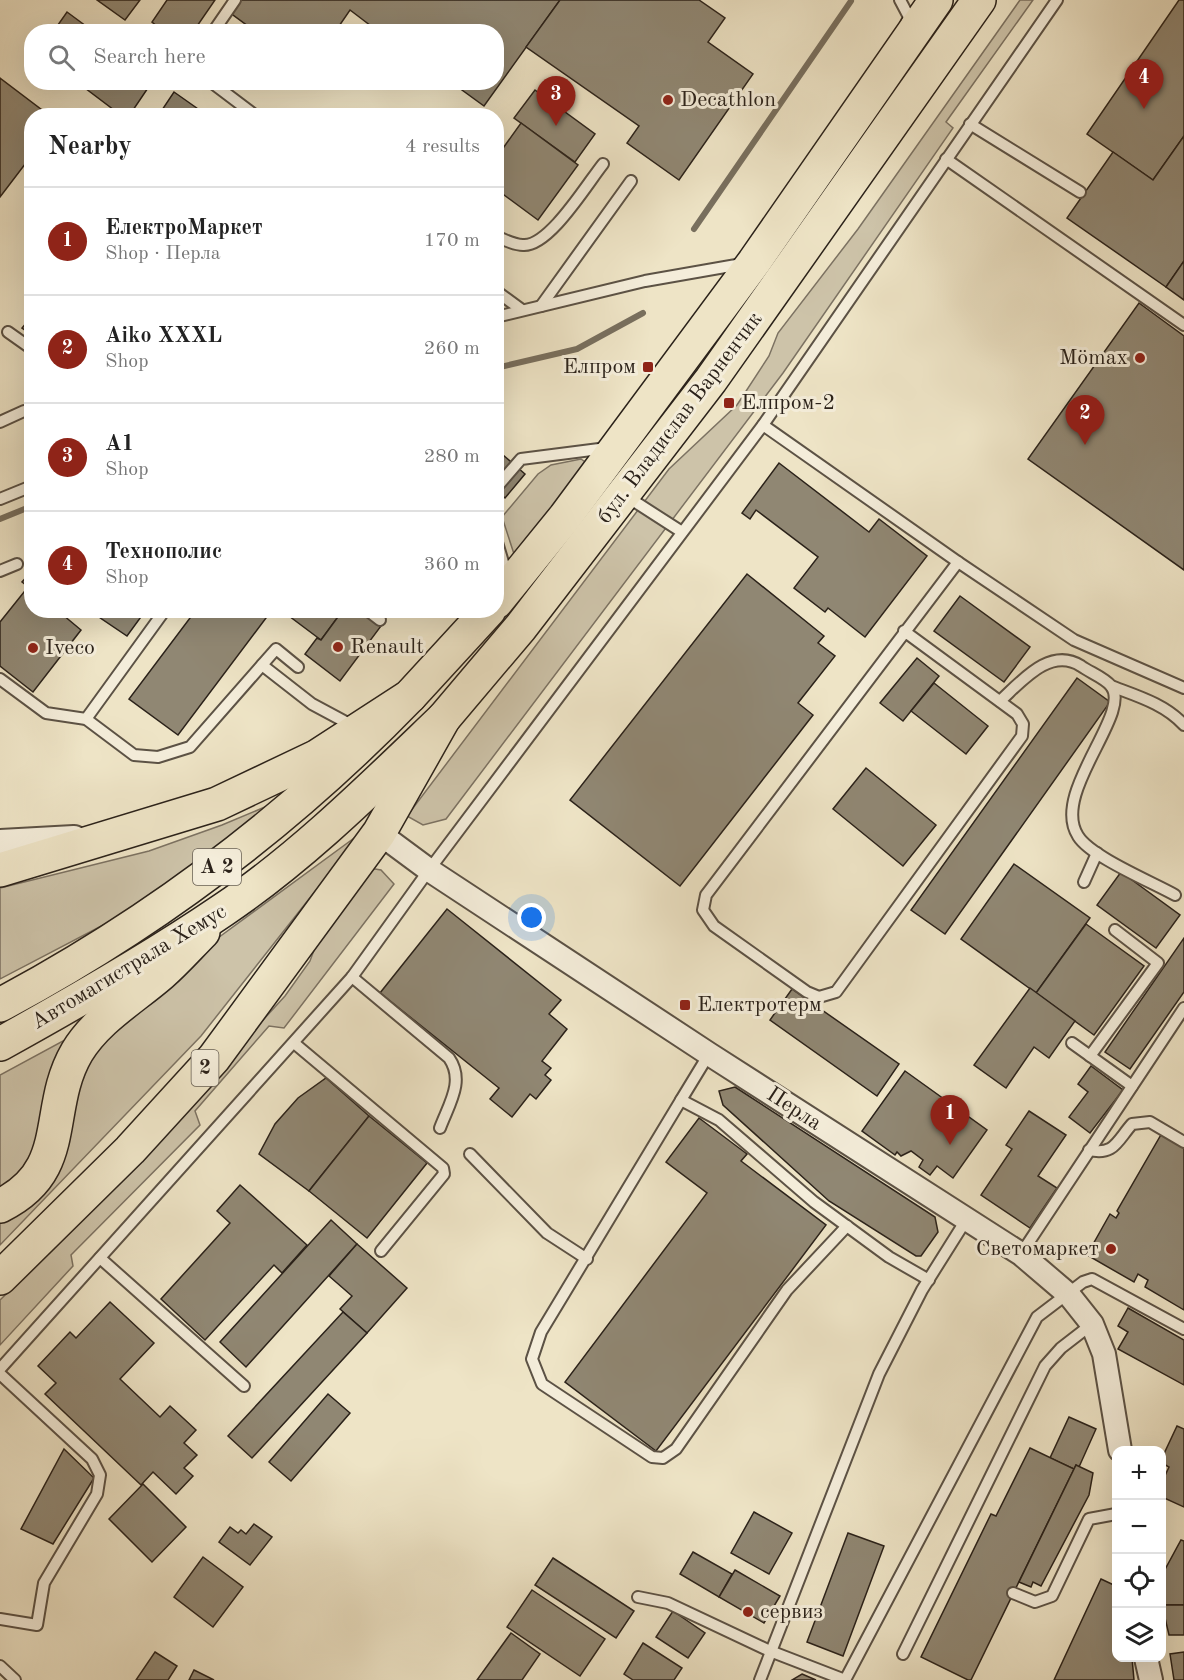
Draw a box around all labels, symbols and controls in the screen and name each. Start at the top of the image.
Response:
search box [24,24,504,90]
icon: search [45,41,78,74]
text: Search here [93,46,206,68]
pin: 4 [1124,60,1164,109]
pin: 3 [536,76,576,126]
place label: Decathlon [680,89,776,111]
marker: Decathlon [661,93,675,107]
text: Nearby [48,134,132,160]
text: 4 results [405,137,480,157]
text: ЕлектроМаркет [105,217,263,239]
text: 1 [62,231,73,251]
text: 170 m [424,231,480,251]
text: Shop · Перла [105,244,221,264]
street label: бул. Владислав Варненчик [593,308,767,528]
text: Aiko XXXL [105,325,222,347]
text: 2 [62,339,73,359]
text: 260 m [424,339,480,359]
place label: Mömax [1059,347,1128,369]
marker: Mömax [1133,351,1147,365]
text: Shop [105,352,149,372]
place label: Елпром [563,356,636,378]
marker: Елпром [641,360,655,374]
place label: Елпром-2 [741,392,835,414]
marker: Елпром-2 [722,396,736,410]
pin: 2 [1066,396,1104,445]
text: A1 [105,433,134,455]
text: 3 [62,447,73,467]
text: 280 m [424,447,480,467]
text: Shop [105,460,149,480]
text: Технополис [105,541,222,563]
text: 4 [62,555,73,575]
text: 360 m [424,555,480,575]
text: Shop [105,568,149,588]
place label: Renault [350,636,424,658]
place label: Iveco [45,637,95,659]
marker: Renault [331,640,345,654]
marker: Iveco [26,641,40,655]
road number: A 2 [193,849,241,885]
street label: Автомагистрала Хемус [28,900,230,1034]
your location [517,903,546,932]
place label: Електротерм [697,994,822,1016]
marker: Електротерм [678,998,692,1012]
road number: 2 [192,1050,218,1086]
street label: Перла [763,1083,826,1135]
pin: 1 [930,1096,970,1145]
place label: Светомаркет [976,1238,1099,1260]
marker: Светомаркет [1104,1242,1118,1256]
map controls [1112,1446,1166,1662]
button: + [1112,1446,1166,1500]
button: − [1112,1500,1166,1554]
button: locate [1112,1554,1166,1608]
place label: сервиз [760,1601,823,1623]
marker: сервиз [741,1605,755,1619]
button: layers [1112,1608,1166,1662]

